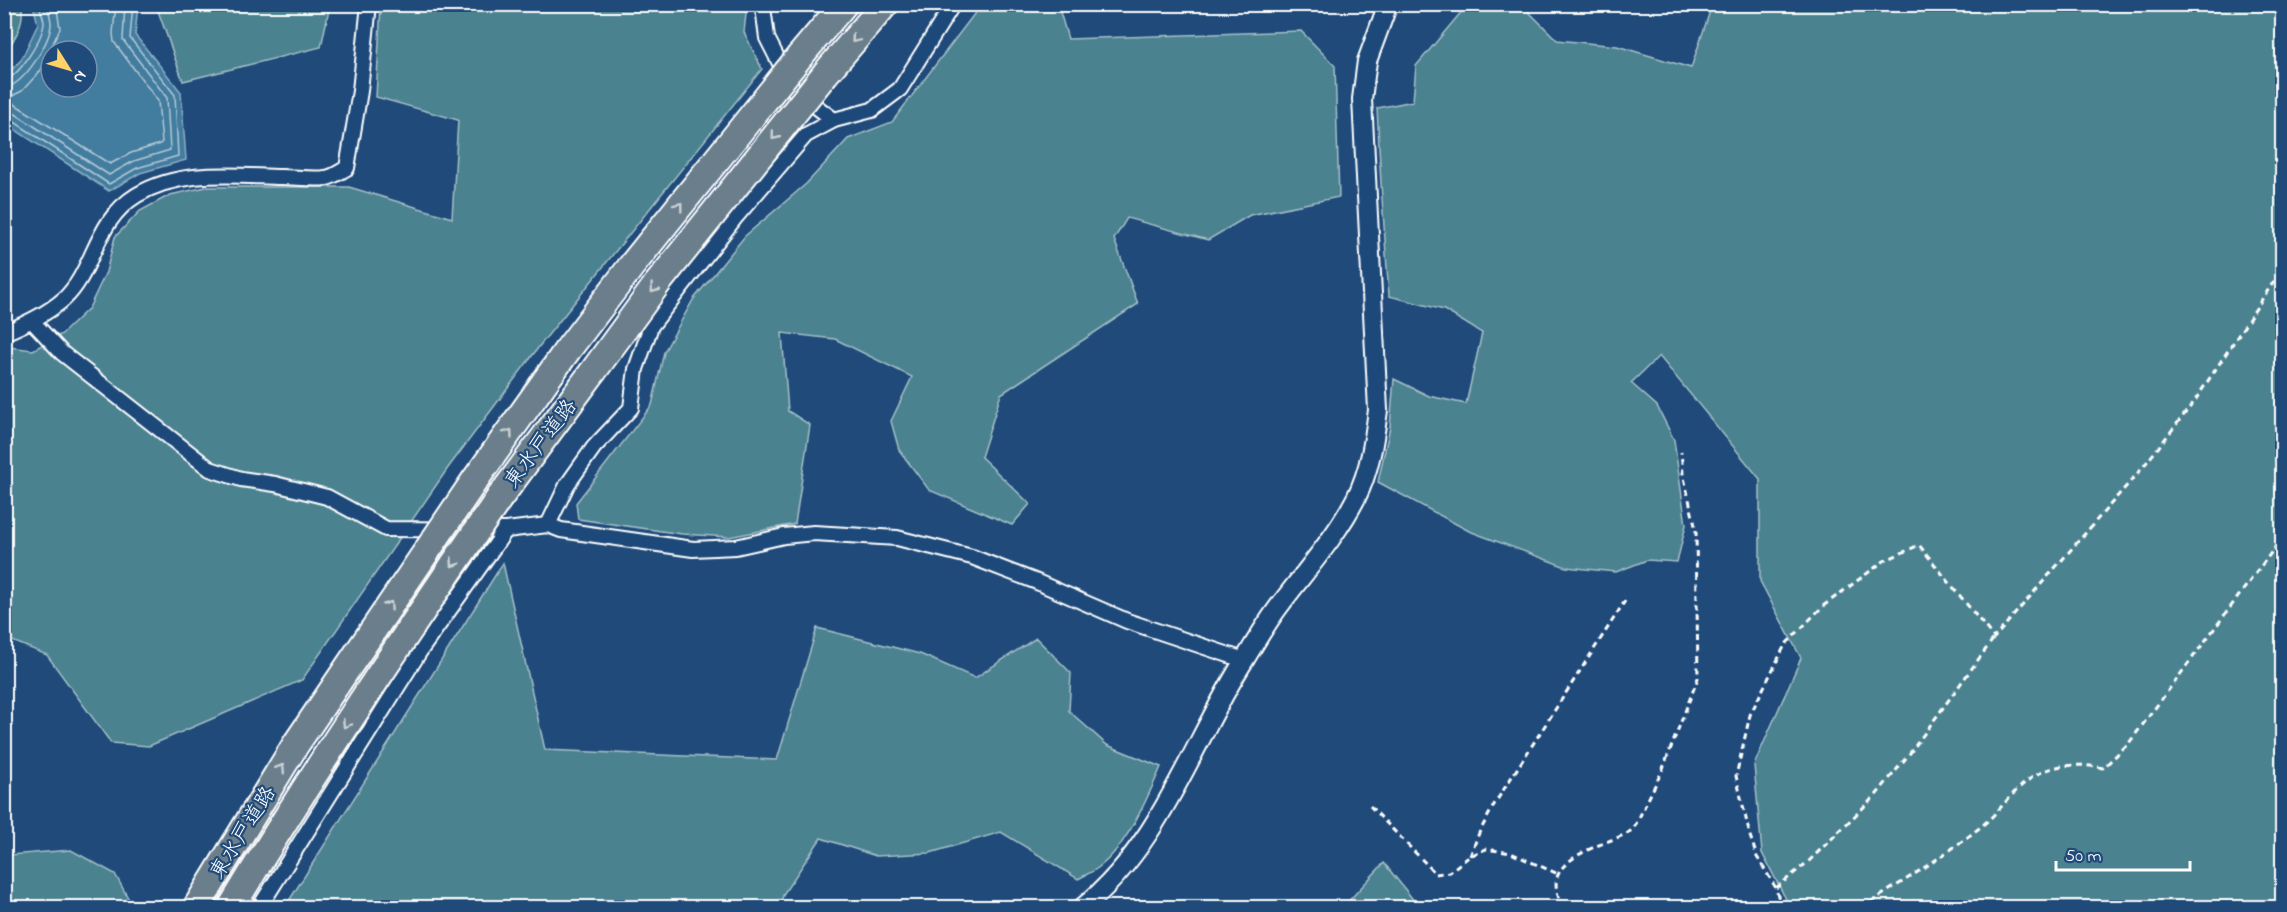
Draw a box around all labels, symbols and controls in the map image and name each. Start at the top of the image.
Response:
one-way arrow [851,32,862,43]
north arrow [39,39,99,99]
text: N [66,65,92,89]
one-way arrow [771,129,782,140]
one-way arrow [672,202,683,213]
one-way arrow [650,283,661,294]
street label: 東水戸道路 [498,393,585,495]
one-way arrow [502,428,513,439]
one-way arrow [450,556,461,567]
one-way arrow [382,601,393,612]
one-way arrow [342,718,353,729]
one-way arrow [274,764,286,774]
street label: 東水戸道路 [203,781,284,886]
scale bar [2056,834,2190,872]
text: 50 m [2065,844,2102,870]

